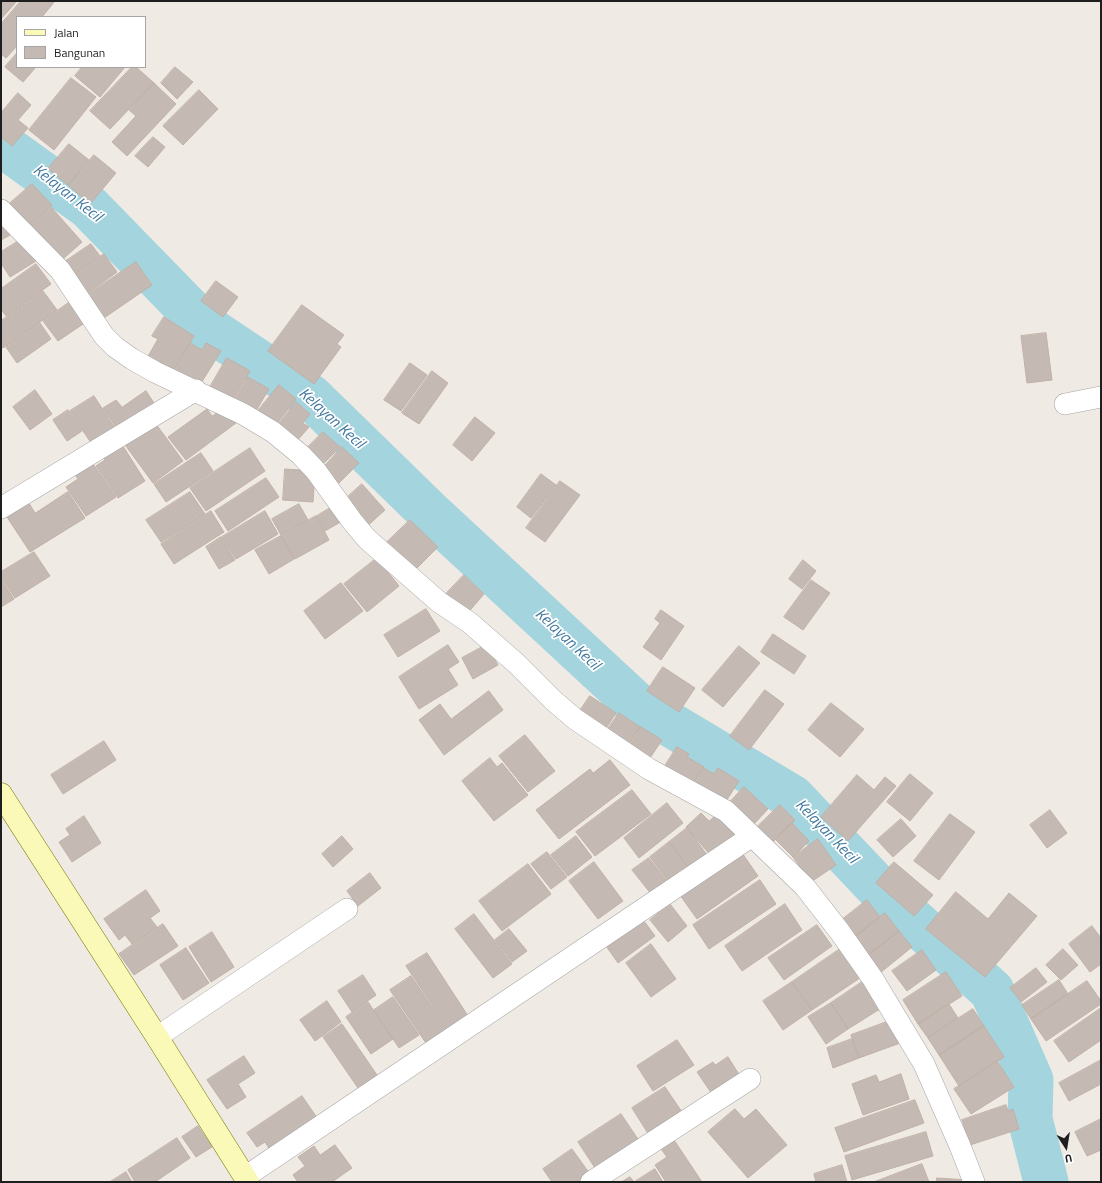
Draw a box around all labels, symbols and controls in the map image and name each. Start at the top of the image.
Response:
legend [16,16,146,68]
text: Jalan [54,23,79,42]
text: Bangunan [54,43,105,62]
water label: Kelayan Kecil [29,161,105,227]
water label: Kelayan Kecil [294,384,368,454]
water label: Kelayan Kecil [530,605,604,675]
water label: Kelayan Kecil [791,796,861,868]
north arrow [1046,1127,1086,1167]
text: U [1063,1150,1074,1167]

